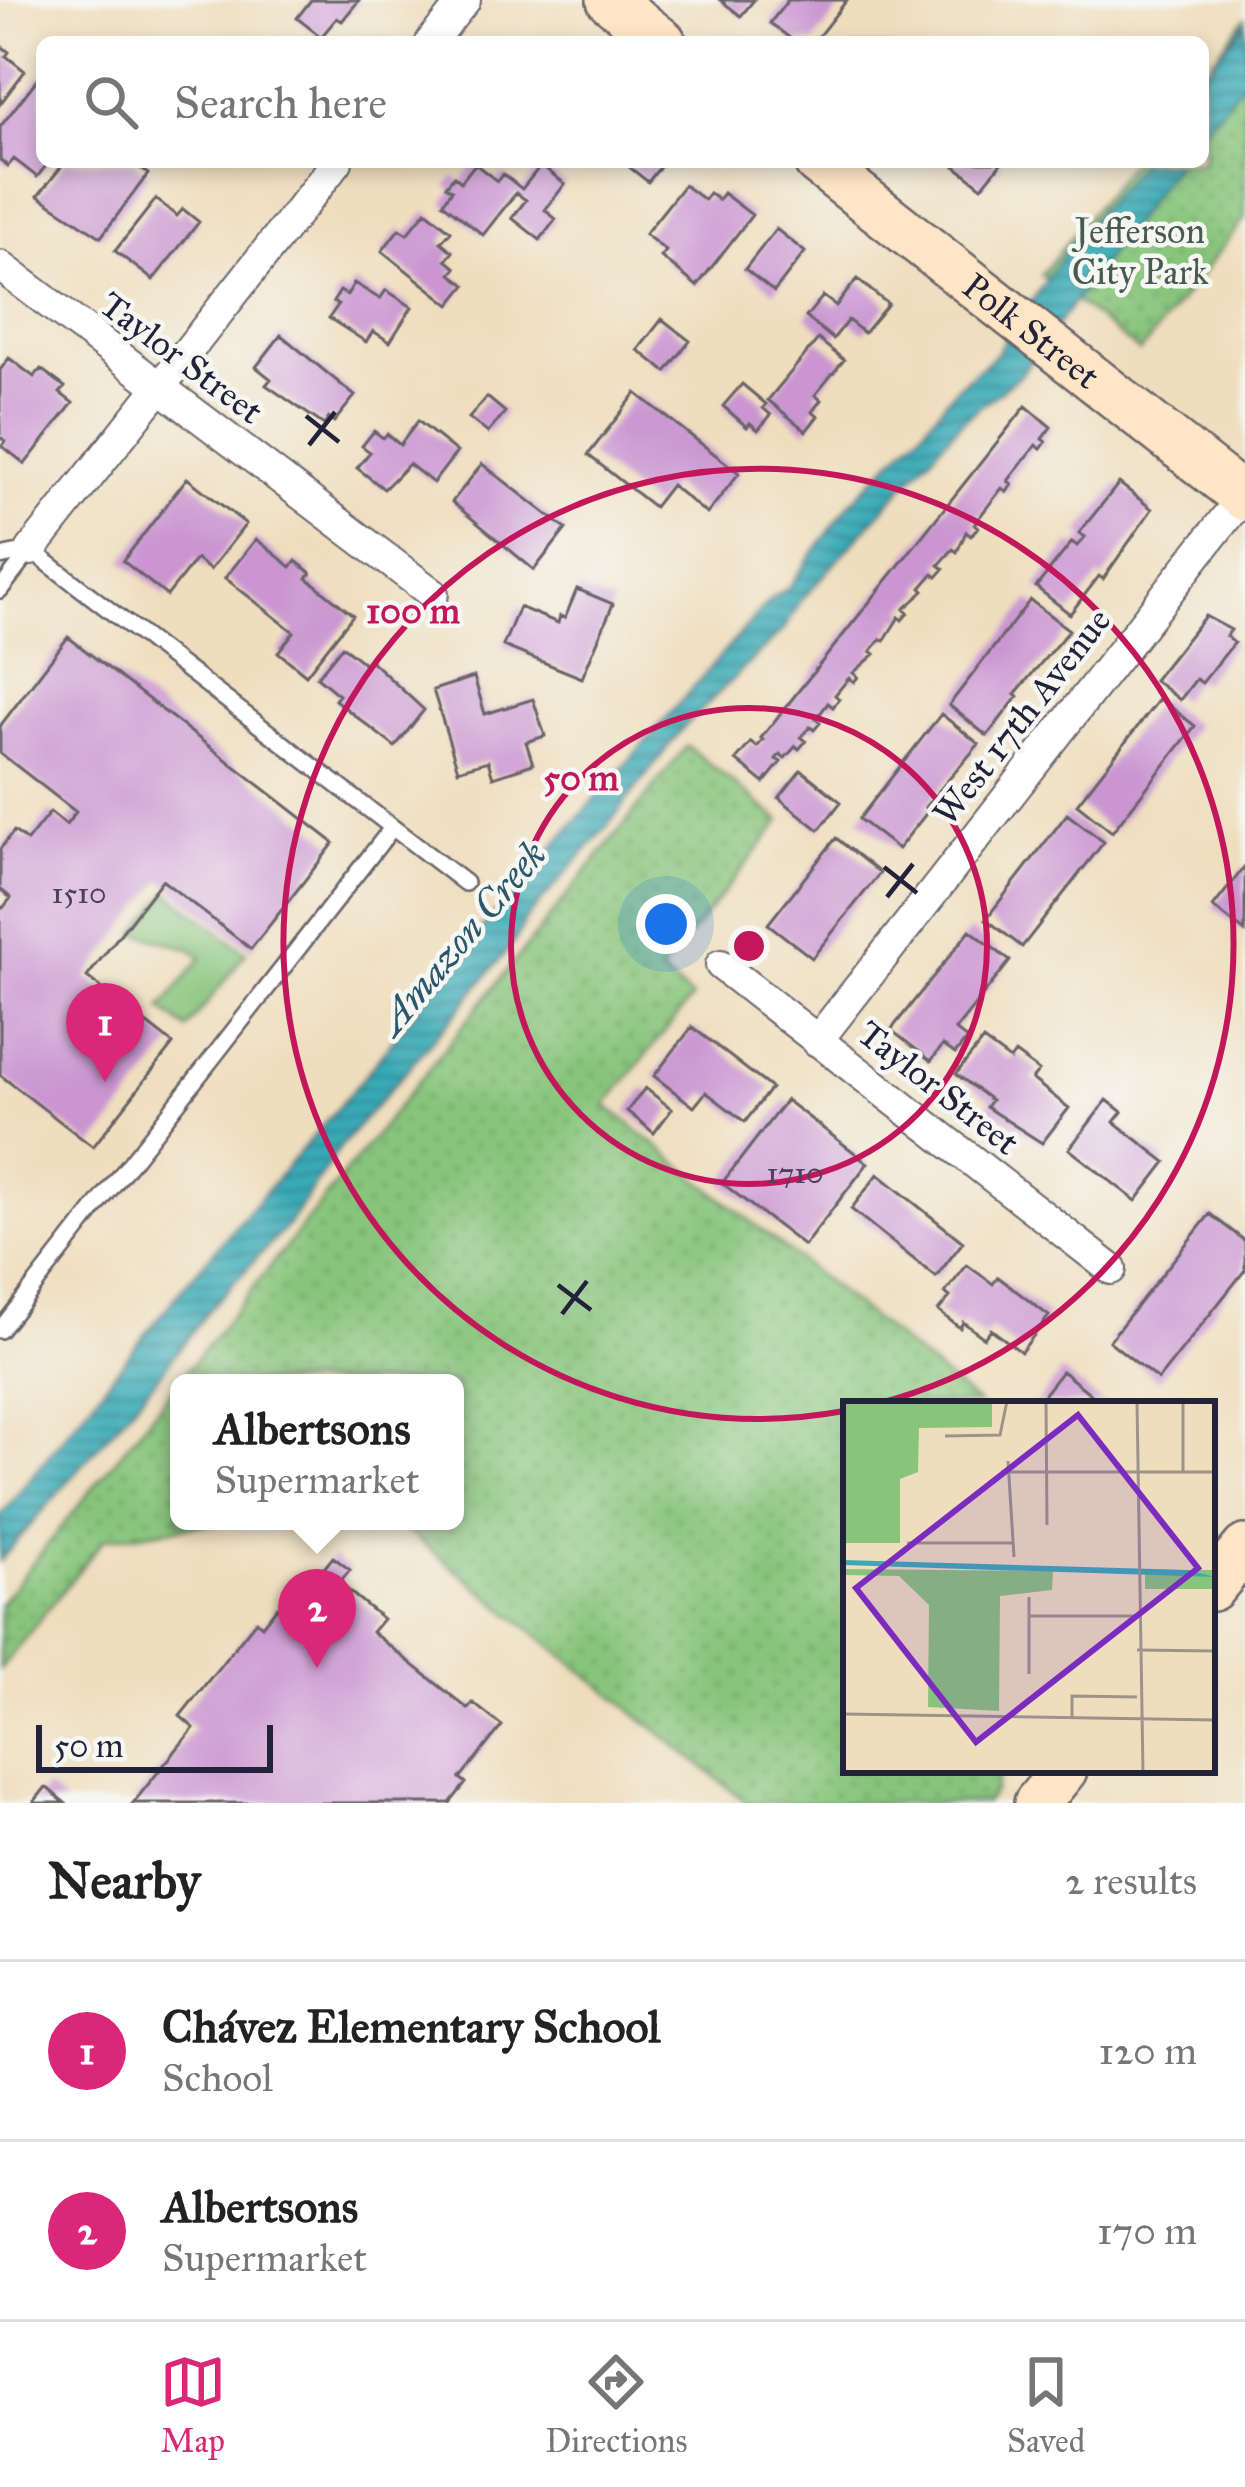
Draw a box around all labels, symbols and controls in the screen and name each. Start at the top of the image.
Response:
search box [36,36,1209,168]
icon: search [78,69,144,135]
text: Search here [174,75,387,130]
park label: Jefferson City Park [1071,209,1209,294]
street label: Polk Street [954,264,1109,399]
street label: Taylor Street [91,282,272,433]
text: 100 m [366,589,461,633]
street label: West 17th Avenue [923,599,1120,834]
text: 50 m [543,756,620,800]
water label: Amazon Creek [364,831,556,1047]
house number: 1510 [52,875,106,911]
your location [636,894,696,954]
centre of rings [728,925,770,967]
pin: 1 [66,983,144,1082]
street label: Taylor Street [849,1011,1028,1165]
house number: 1710 [766,1155,824,1191]
popup [170,1374,464,1530]
text: Albertsons [215,1401,411,1456]
inset map [843,1401,1215,1773]
text: Supermarket [215,1456,420,1504]
pin: 2 [278,1569,356,1668]
scale bar [36,1719,273,1772]
text: 50 m [54,1726,123,1766]
text: Nearby [48,1850,200,1912]
text: 2 results [1065,1857,1197,1905]
text: Chávez Elementary School [162,1999,660,2054]
text: 1 [79,2027,95,2075]
text: 120 m [1098,2027,1197,2075]
text: School [162,2054,273,2102]
text: Albertsons [162,2179,358,2234]
text: 2 [77,2207,97,2255]
text: 170 m [1097,2207,1197,2255]
text: Supermarket [162,2234,367,2282]
tab: Map [160,2349,226,2461]
tab: Directions [545,2349,687,2461]
tab: Saved [1007,2349,1085,2461]

